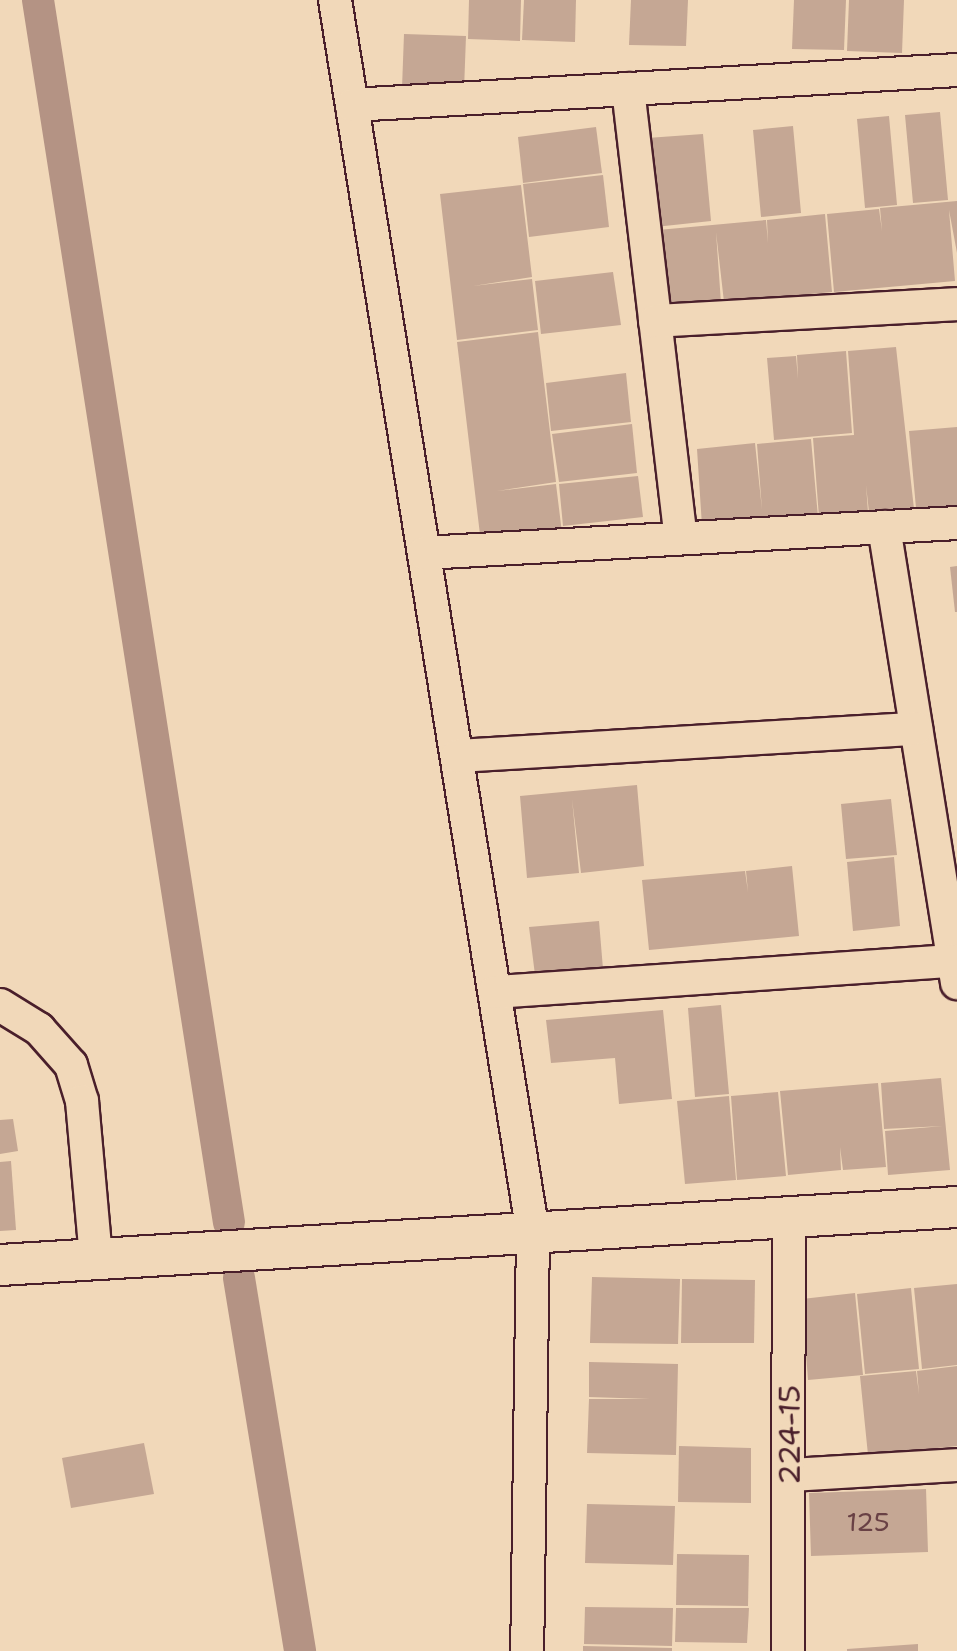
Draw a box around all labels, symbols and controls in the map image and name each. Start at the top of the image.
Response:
street label: 224-15 [772,1385,808,1485]
house number: 125 [846,1506,890,1538]

